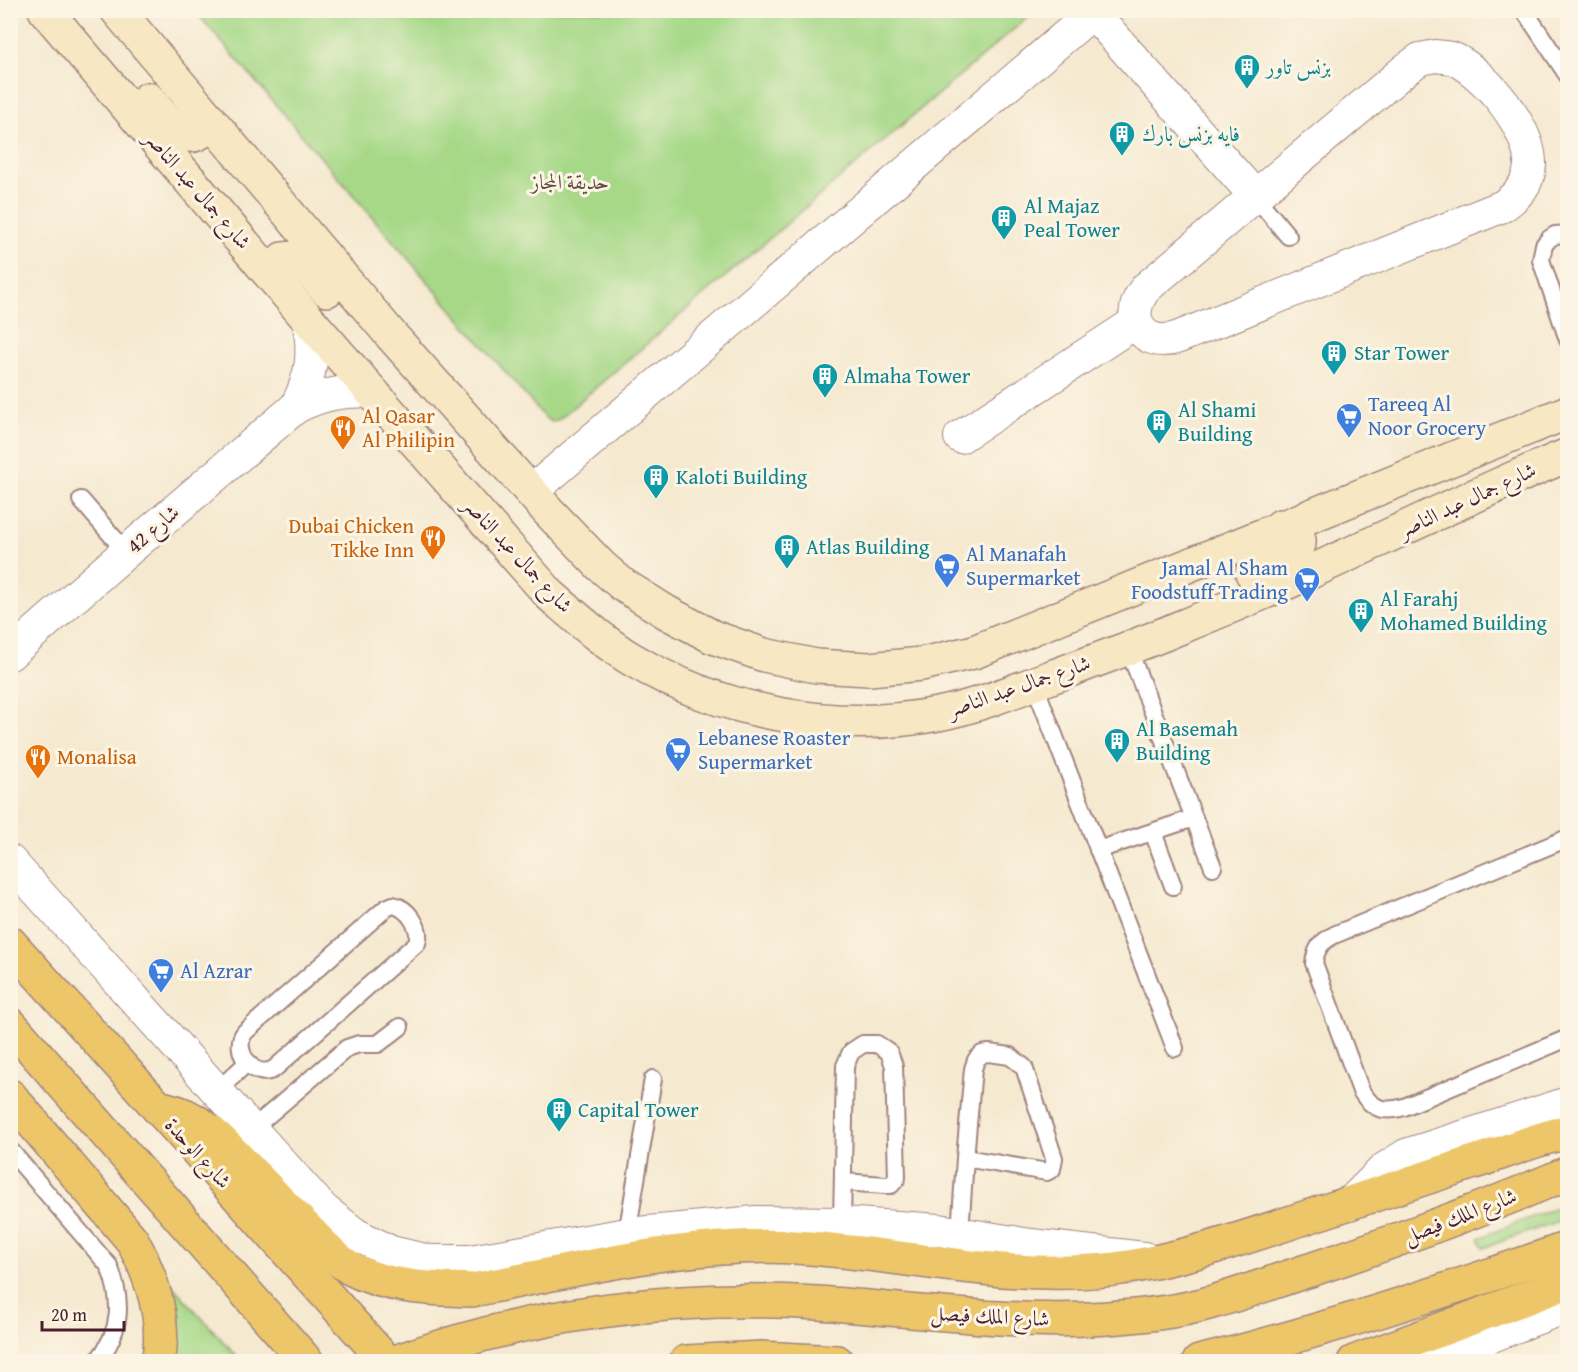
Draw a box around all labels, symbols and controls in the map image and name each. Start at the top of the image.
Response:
place label: بزنس تاور [1264,51,1331,82]
building icon: بزنس تاور [1232,52,1262,90]
place label: فايه بزنس بارك [1142,118,1240,149]
building icon: فايه بزنس بارك [1107,119,1137,157]
street label: شارع جمال عبد الناصر [134,122,259,258]
park label: حديقة المجاز [529,166,609,197]
place label: Al Majaz Peal Tower [1024,190,1120,245]
building icon: Al Majaz Peal Tower [989,203,1019,241]
place label: Star Tower [1354,337,1450,368]
building icon: Star Tower [1319,338,1349,376]
place label: Almaha Tower [844,360,971,391]
building icon: Almaha Tower [810,361,840,399]
place label: Tareeq Al Noor Grocery [1368,388,1487,443]
place label: Al Shami Building [1178,394,1256,449]
place label: Al Qasar Al Philipin [362,400,455,455]
supermarket icon: Tareeq Al Noor Grocery [1334,401,1364,439]
building icon: Al Shami Building [1144,407,1174,445]
restaurant icon: Al Qasar Al Philipin [328,413,358,451]
street label: شارع جمال عبد الناصر [1391,454,1542,549]
place label: Kaloti Building [676,461,808,492]
building icon: Kaloti Building [641,462,671,500]
street label: شارع جمال عبد الناصر [453,488,581,622]
street label: شارع 42 [119,497,188,563]
place label: Dubai Chicken Tikke Inn [289,510,414,565]
restaurant icon: Dubai Chicken Tikke Inn [418,523,448,561]
place label: Atlas Building [806,531,930,562]
building icon: Atlas Building [772,532,802,570]
place label: Al Manafah Supermarket [966,538,1081,593]
supermarket icon: Al Manafah Supermarket [932,551,962,589]
place label: Jamal Al Sham Foodstuff Trading [1131,552,1289,607]
supermarket icon: Jamal Al Sham Foodstuff Trading [1292,565,1322,603]
place label: Al Farahj Mohamed Building [1380,583,1547,638]
building icon: Al Farahj Mohamed Building [1346,596,1376,634]
street label: شارع جمال عبد الناصر [941,647,1095,728]
place label: Al Basemah Building [1136,713,1238,768]
place label: Lebanese Roaster Supermarket [698,722,851,777]
building icon: Al Basemah Building [1102,726,1132,764]
supermarket icon: Lebanese Roaster Supermarket [663,735,693,773]
place label: Monalisa [57,741,137,772]
restaurant icon: Monalisa [23,742,53,780]
place label: Al Azrar [180,955,253,986]
supermarket icon: Al Azrar [146,956,176,994]
place label: Capital Tower [578,1094,699,1125]
building icon: Capital Tower [544,1095,574,1133]
street label: شارع الوحدة [156,1110,239,1197]
street label: شارع الملك فيصل [1399,1180,1522,1254]
scale bar [42,1294,124,1332]
street label: شارع الملك فيصل [930,1297,1050,1337]
text: 20 m [51,1301,87,1328]

